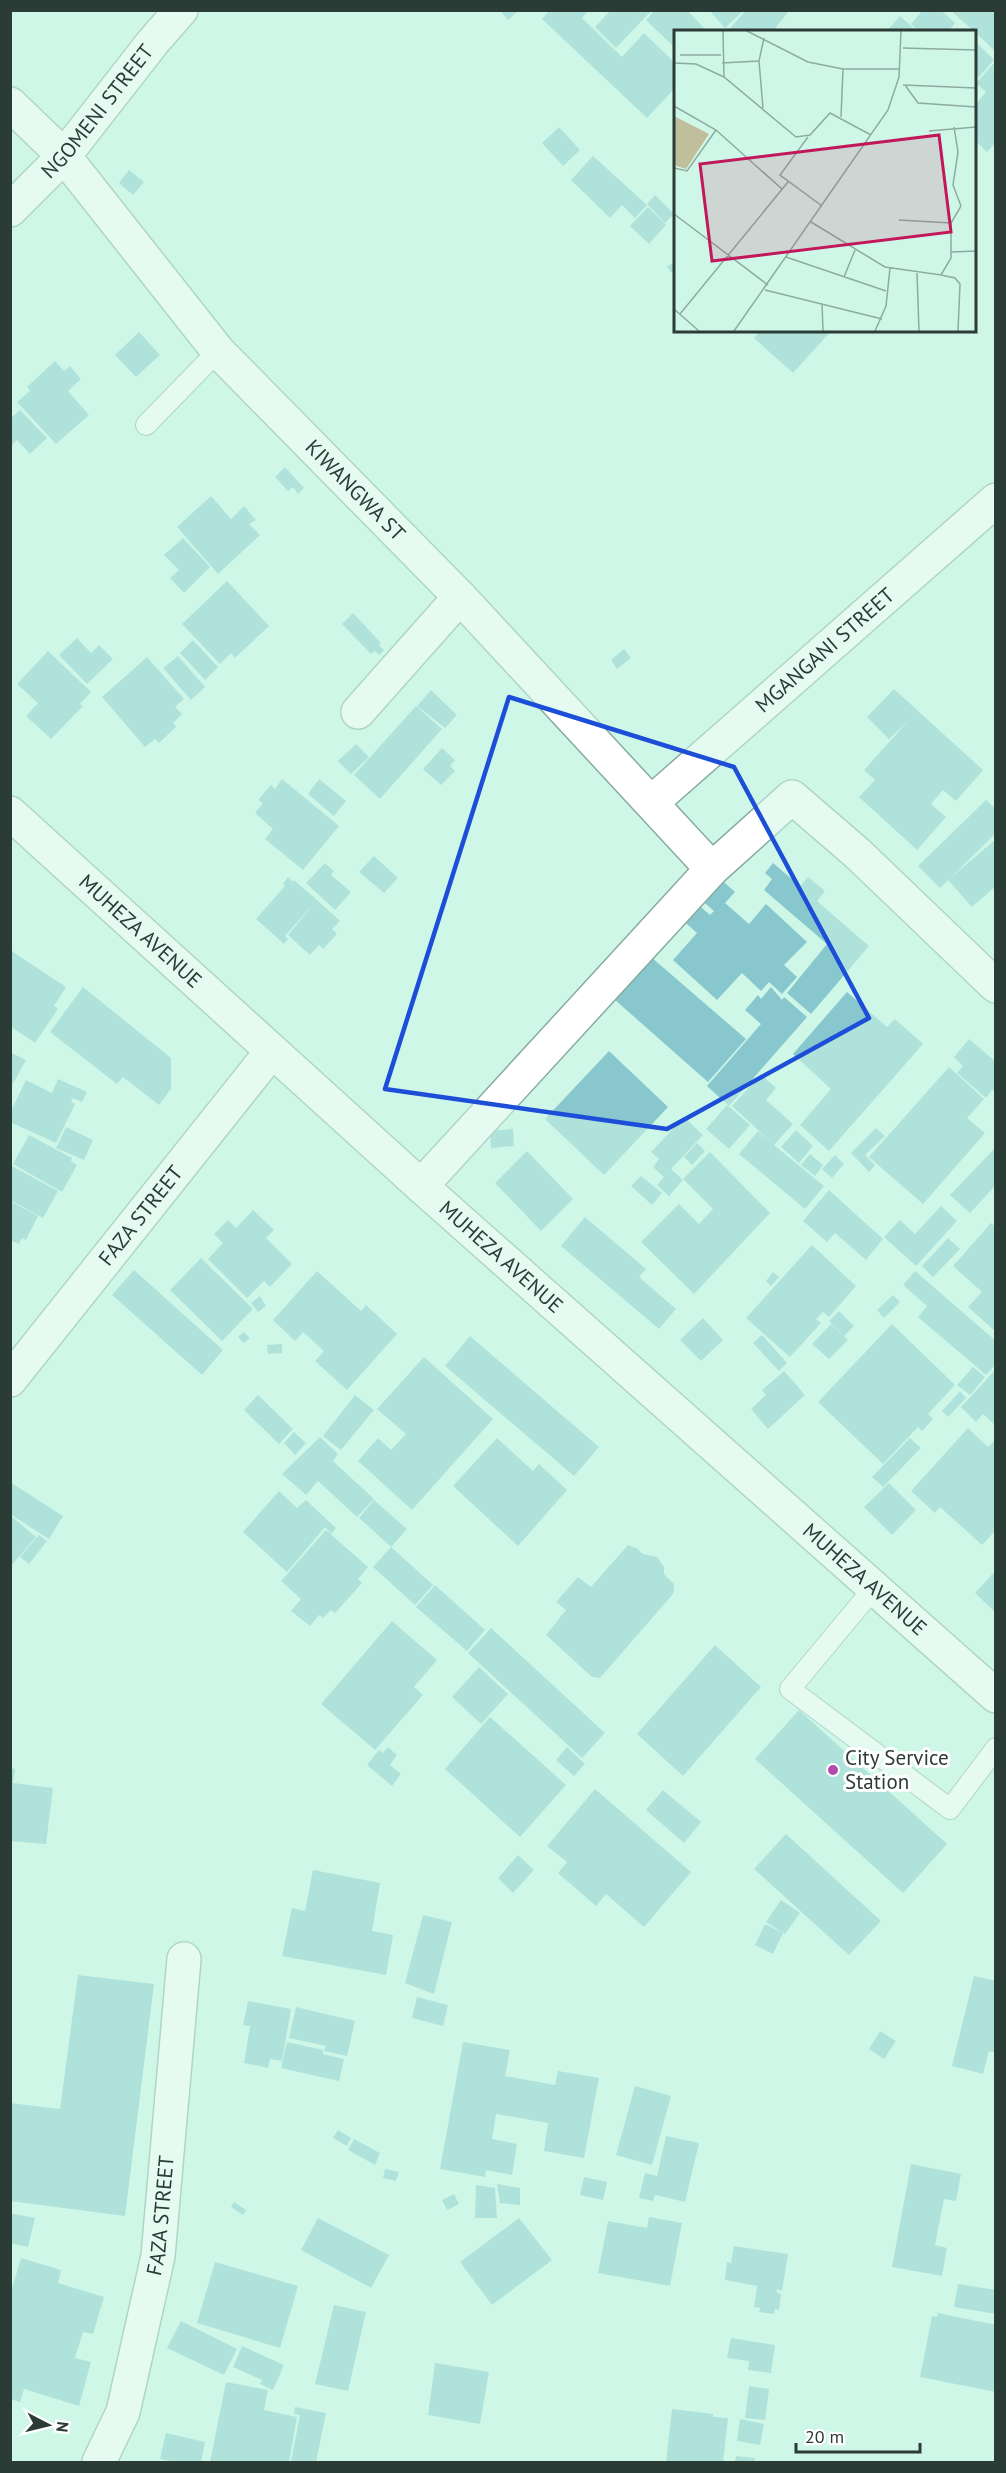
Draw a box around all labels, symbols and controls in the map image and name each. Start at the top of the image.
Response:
inset map [674,30,976,332]
street label: NGOMENI STREET [35,38,159,184]
street label: KIWANGWA ST [300,434,412,547]
street label: MGANGANI STREET [749,581,900,718]
street label: MUHEZA AVENUE [74,868,208,994]
street label: FAZA STREET [92,1160,189,1271]
street label: MUHEZA AVENUE [434,1194,569,1319]
street label: MUHEZA AVENUE [797,1517,933,1641]
place label: City Service Station [845,1744,949,1795]
marker: City Service Station [826,1763,840,1777]
street label: FAZA STREET [140,2154,180,2278]
north arrow [18,2395,78,2455]
scale bar [796,2416,920,2454]
text: N [52,2420,73,2433]
text: 20 m [805,2425,844,2448]

